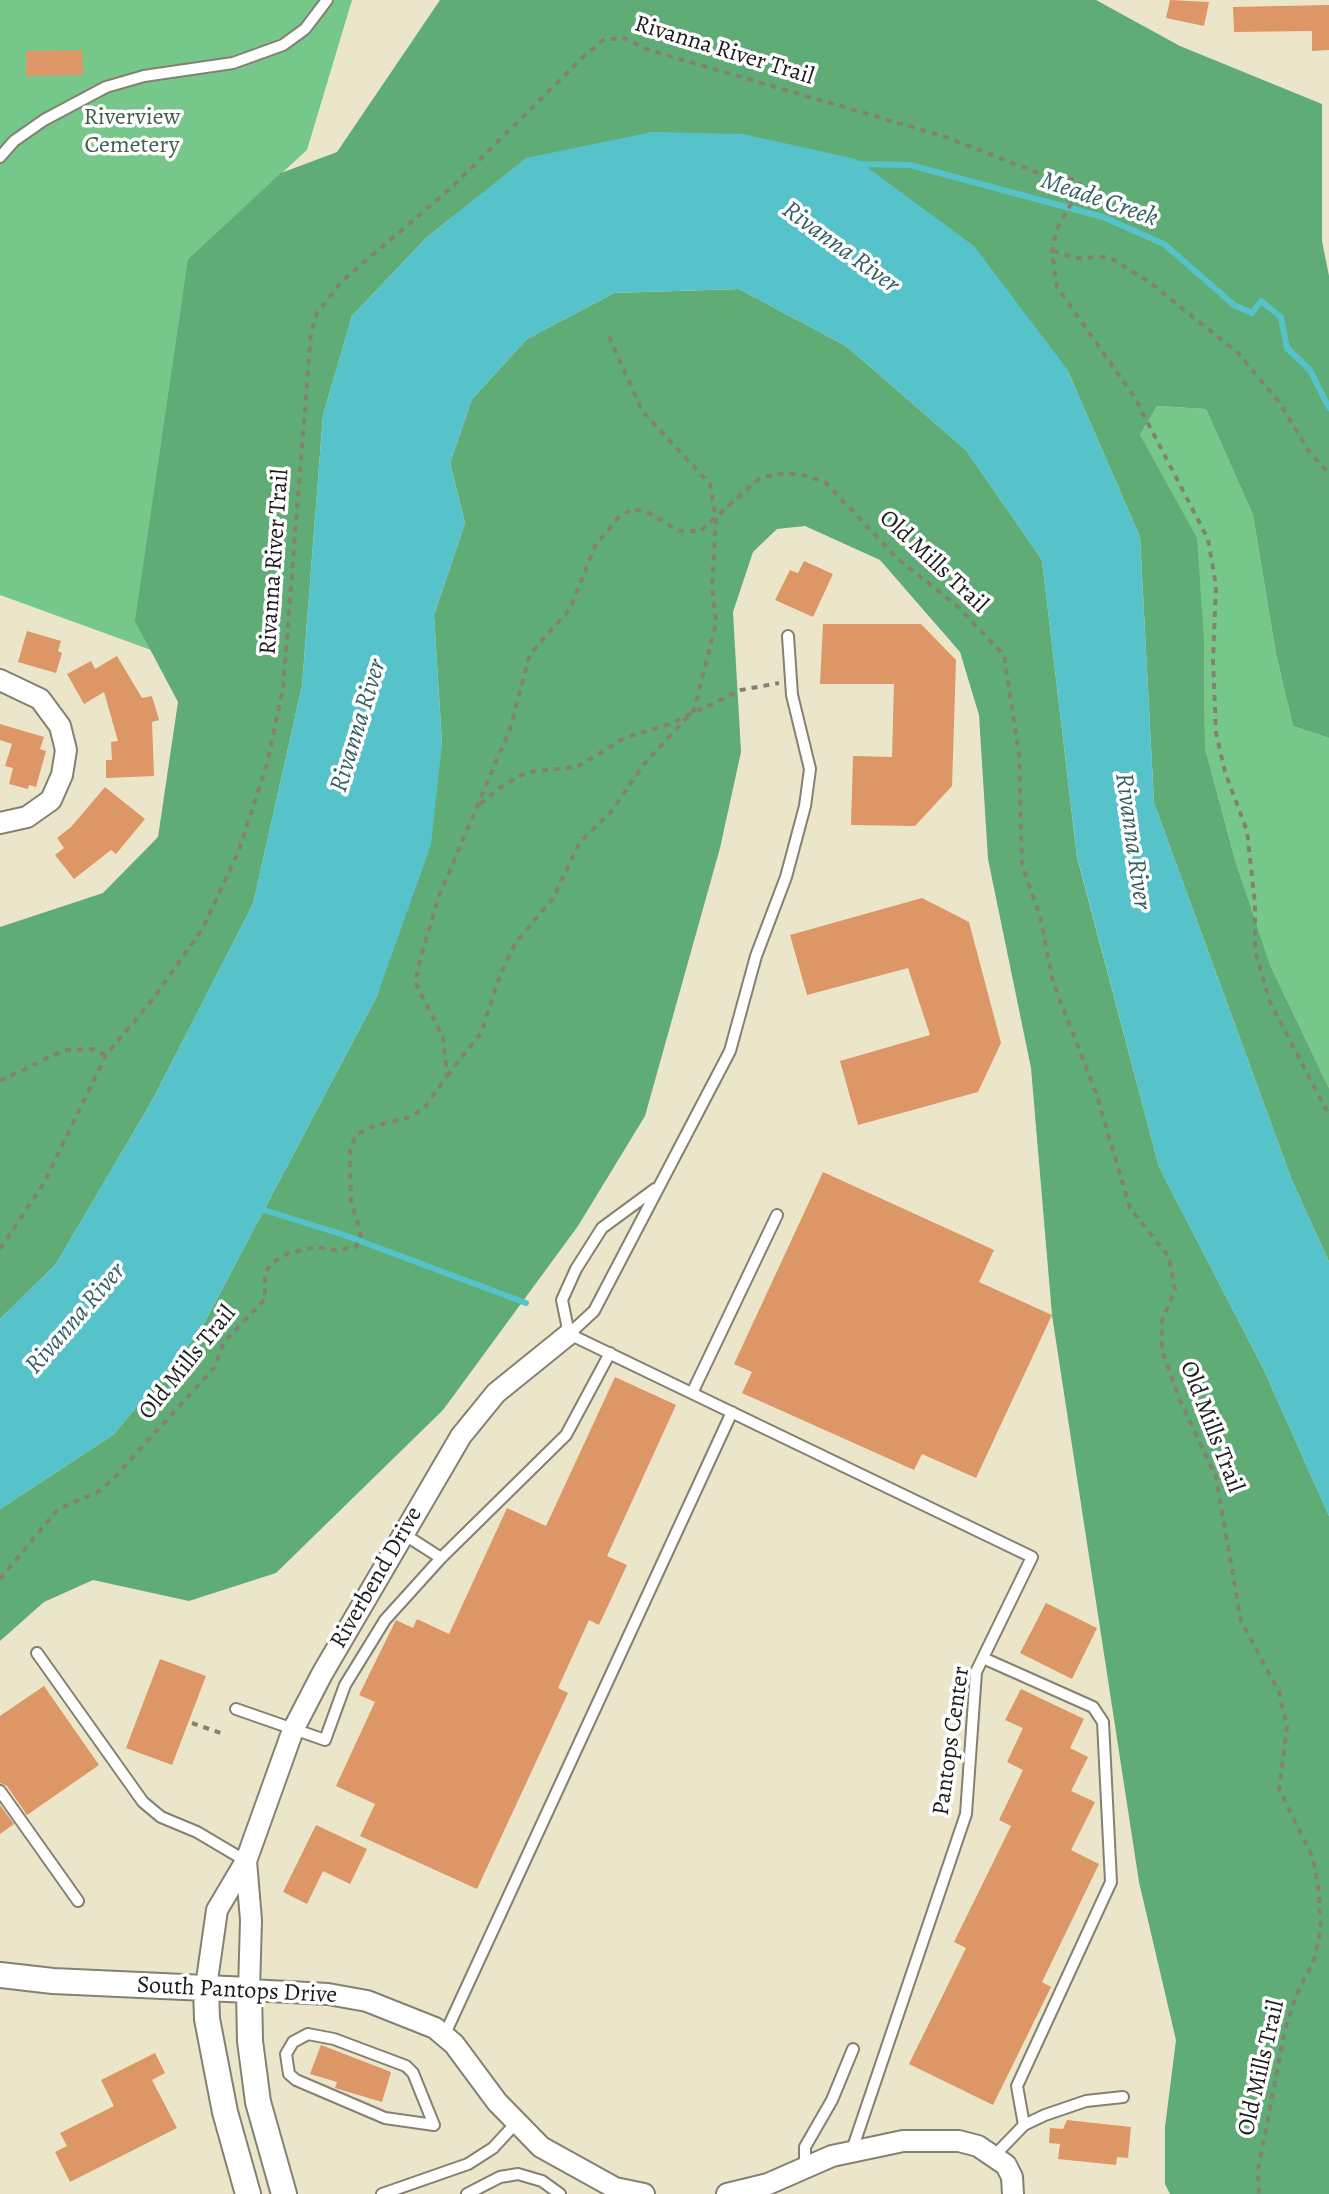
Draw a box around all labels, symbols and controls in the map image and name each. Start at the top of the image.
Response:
street label: Rivanna River Trail [631,10,817,92]
park label: Riverview Cemetery [84,104,180,160]
water label: Meade Creek [1036,165,1162,235]
water label: Rivanna River [775,195,905,301]
street label: Rivanna River Trail [254,468,296,656]
street label: Old Mills Trail [873,504,993,620]
water label: Rivanna River [324,656,394,796]
water label: Rivanna River [1107,771,1157,911]
water label: Rivanna River [19,1257,133,1381]
street label: Old Mills Trail [133,1300,243,1426]
street label: Old Mills Trail [1173,1357,1249,1497]
street label: Riverbend Drive [325,1502,429,1654]
street label: Pantops Center [927,1665,977,1817]
street label: South Pantops Drive [136,1971,338,2011]
street label: Old Mills Trail [1232,1997,1292,2139]

